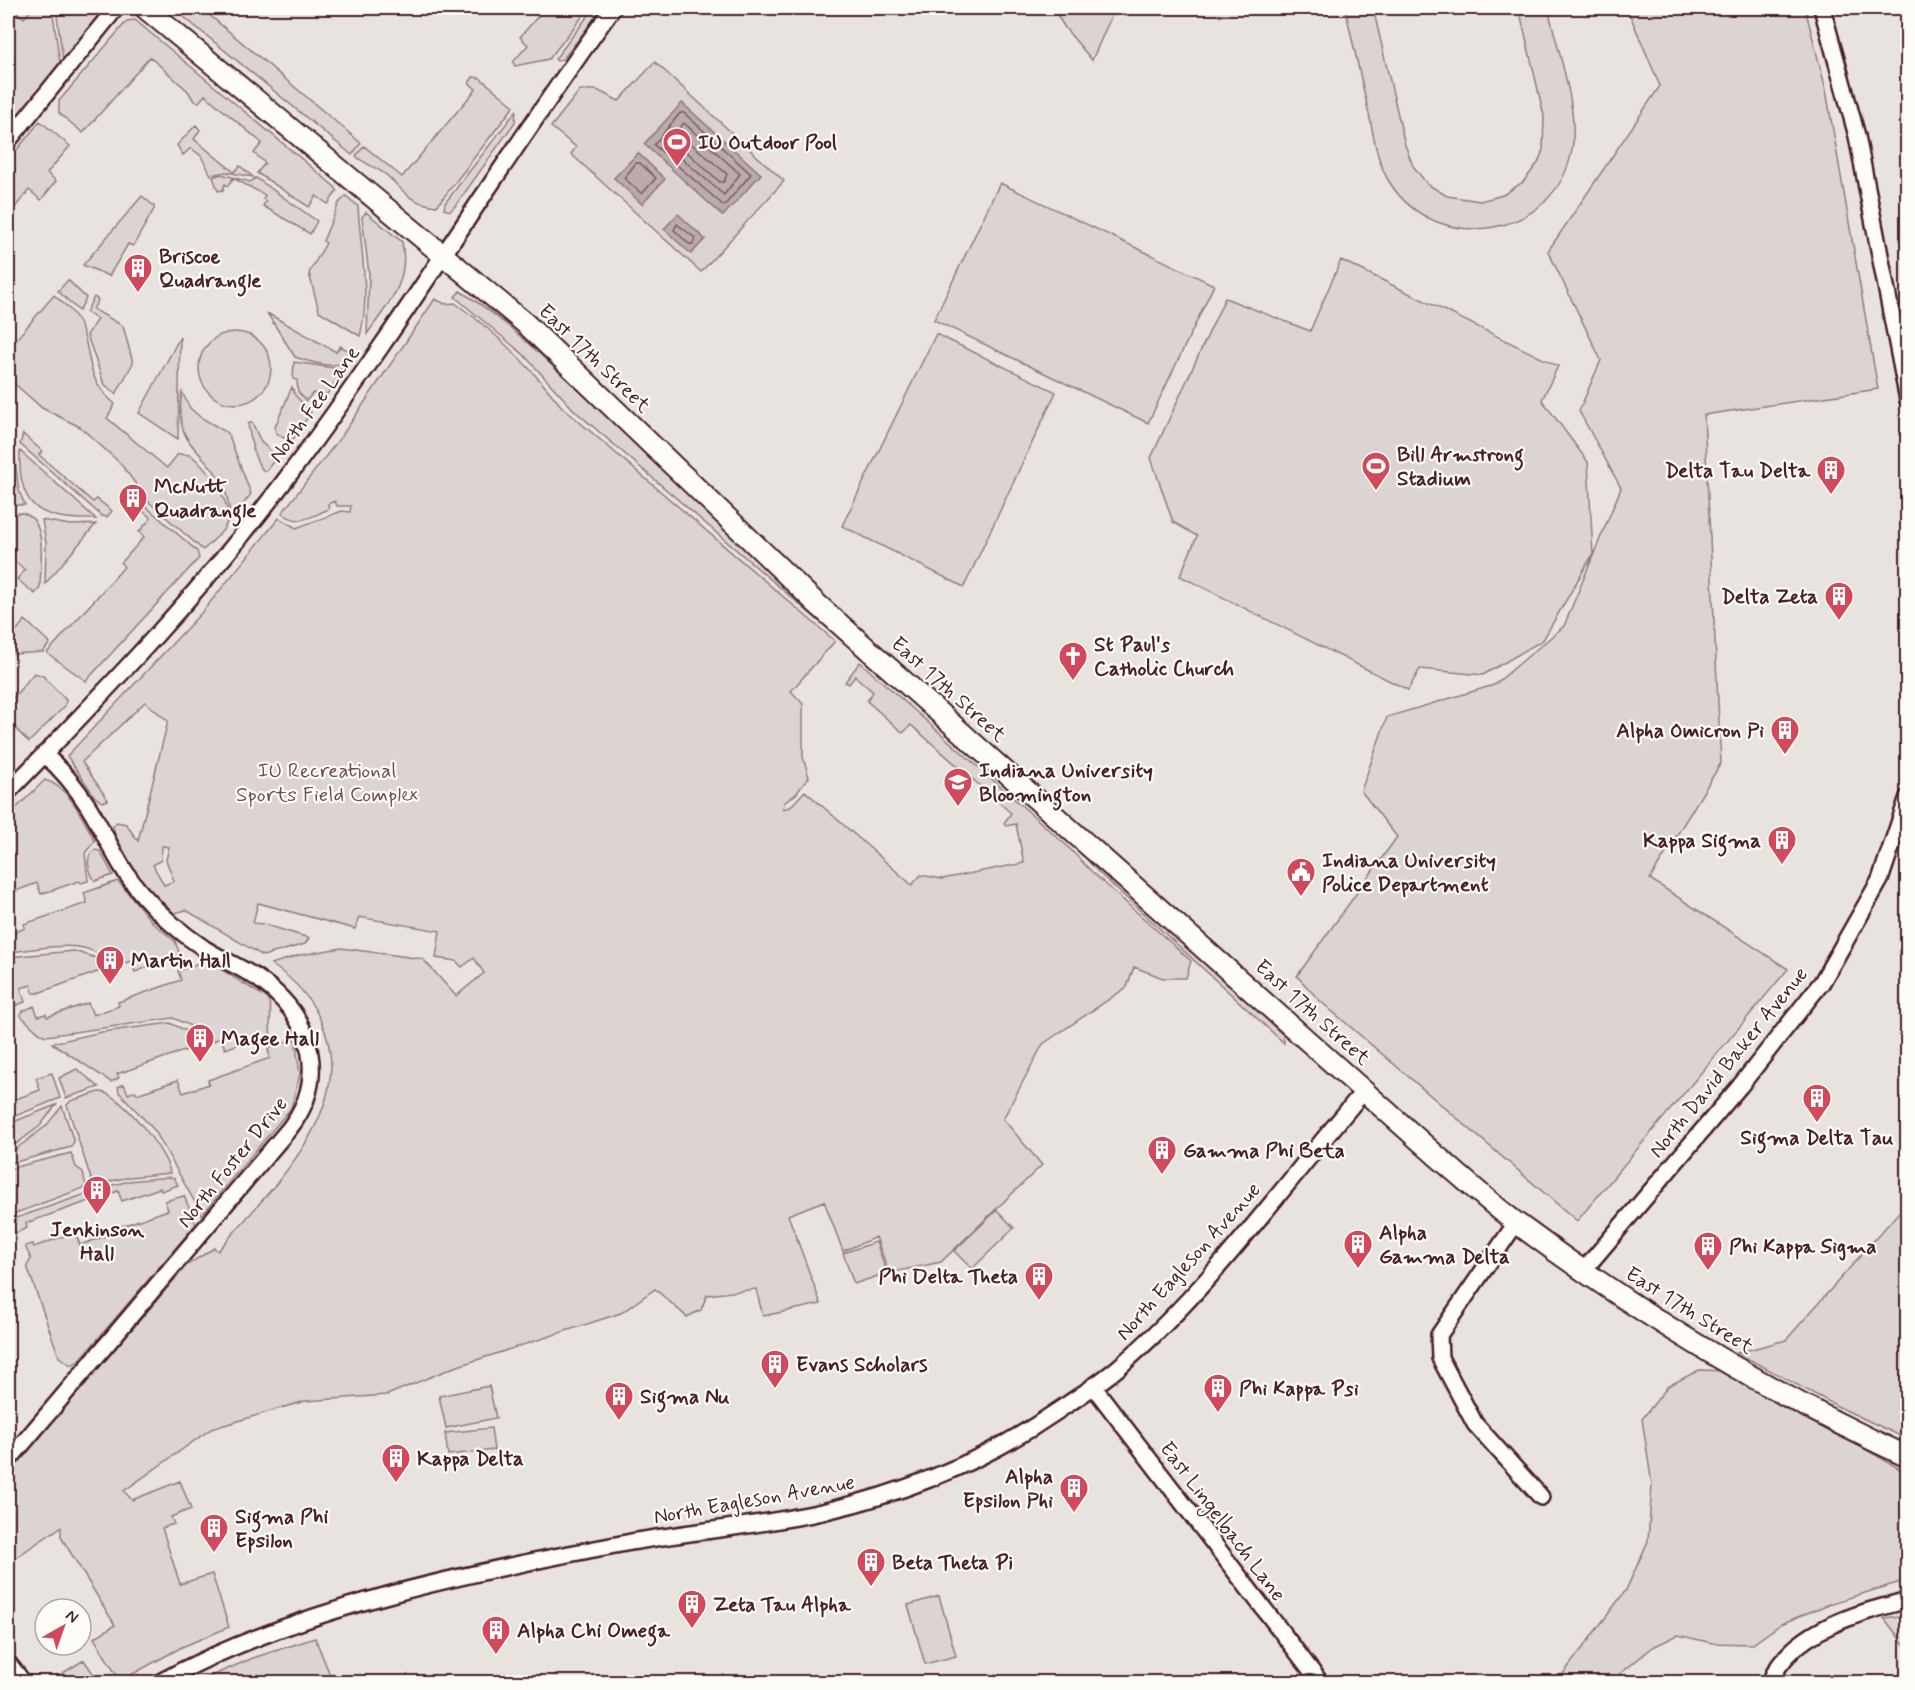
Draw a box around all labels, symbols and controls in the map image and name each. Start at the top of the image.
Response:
sports icon: IU Outdoor Pool [661,126,693,168]
place label: IU Outdoor Pool [698,129,837,157]
place label: Briscoe Quadrangle [159,243,262,297]
building icon: Briscoe Quadrangle [122,252,154,294]
street label: East 17th Street [532,298,657,420]
street label: North Fee Lane [263,340,367,469]
place label: Bill Armstrong Stadium [1397,441,1524,493]
sports icon: Bill Armstrong Stadium [1360,450,1392,492]
building icon: Delta Tau Delta [1815,454,1847,496]
place label: Delta Tau Delta [1665,457,1811,485]
place label: McNutt Quadrangle [154,473,257,527]
building icon: McNutt Quadrangle [117,482,149,524]
building icon: Delta Zeta [1823,580,1855,622]
place label: Delta Zeta [1721,583,1818,611]
street label: East 17th Street [885,630,1012,749]
place label: St Paul's Catholic Church [1094,631,1234,683]
church icon: St Paul's Catholic Church [1057,640,1089,682]
building icon: Alpha Omicron Pi [1769,714,1801,756]
place label: Alpha Omicron Pi [1616,717,1764,745]
park label: IU Recreational Sports Field Complex [236,757,418,809]
place label: Indiana University Bloomington [979,757,1153,811]
school or university icon: Indiana University Bloomington [942,766,974,808]
building icon: Kappa Sigma [1766,824,1798,866]
place label: Kappa Sigma [1643,827,1761,857]
place label: Indiana University Police Department [1322,847,1496,899]
public building icon: Indiana University Police Department [1285,856,1317,898]
building icon: Martin Hall [94,944,126,986]
place label: Martin Hall [131,947,231,975]
street label: East 17th Street [1249,953,1376,1072]
street label: North David Baker Avenue [1643,961,1815,1164]
building icon: Magee Hall [184,1022,216,1064]
place label: Magee Hall [221,1025,319,1055]
building icon: Sigma Delta Tau [1801,1082,1833,1124]
street label: North Foster Drive [171,1091,294,1234]
place label: Sigma Delta Tau [1740,1124,1894,1154]
building icon: Gamma Phi Beta [1146,1134,1178,1176]
place label: Gamma Phi Beta [1183,1137,1345,1165]
building icon: Jenkinson Hall [81,1174,113,1216]
street label: North Eagleson Avenue [1110,1177,1267,1347]
place label: Jenkinson Hall [50,1216,145,1268]
place label: Alpha Gamma Delta [1379,1219,1510,1271]
building icon: Alpha Gamma Delta [1342,1228,1374,1270]
building icon: Phi Kappa Sigma [1692,1230,1724,1272]
place label: Phi Kappa Sigma [1729,1233,1876,1261]
building icon: Phi Delta Theta [1023,1260,1055,1302]
street label: East 17th Street [1620,1260,1759,1362]
place label: Phi Delta Theta [879,1263,1018,1291]
building icon: Evans Scholars [759,1348,791,1390]
place label: Evans Scholars [796,1351,928,1379]
building icon: Phi Kappa Psi [1202,1372,1234,1414]
place label: Phi Kappa Psi [1239,1375,1359,1403]
building icon: Sigma Nu [603,1380,635,1422]
place label: Sigma Nu [640,1383,730,1413]
street label: East Lingelbach Lane [1152,1436,1292,1608]
building icon: Kappa Delta [380,1442,412,1484]
place label: Kappa Delta [417,1445,524,1473]
place label: Alpha Epsilon Phi [963,1463,1053,1515]
street label: North Eagleson Avenue [651,1469,857,1531]
building icon: Alpha Epsilon Phi [1058,1472,1090,1514]
place label: Sigma Phi Epsilon [235,1503,328,1555]
building icon: Sigma Phi Epsilon [198,1512,230,1554]
building icon: Beta Theta Pi [855,1546,887,1588]
place label: Beta Theta Pi [892,1549,1013,1577]
building icon: Zeta Tau Alpha [676,1588,708,1630]
place label: Zeta Tau Alpha [713,1591,852,1619]
north arrow [33,1597,93,1657]
text: N [61,1605,83,1628]
building icon: Alpha Chi Omega [480,1614,512,1656]
place label: Alpha Chi Omega [517,1617,671,1647]

